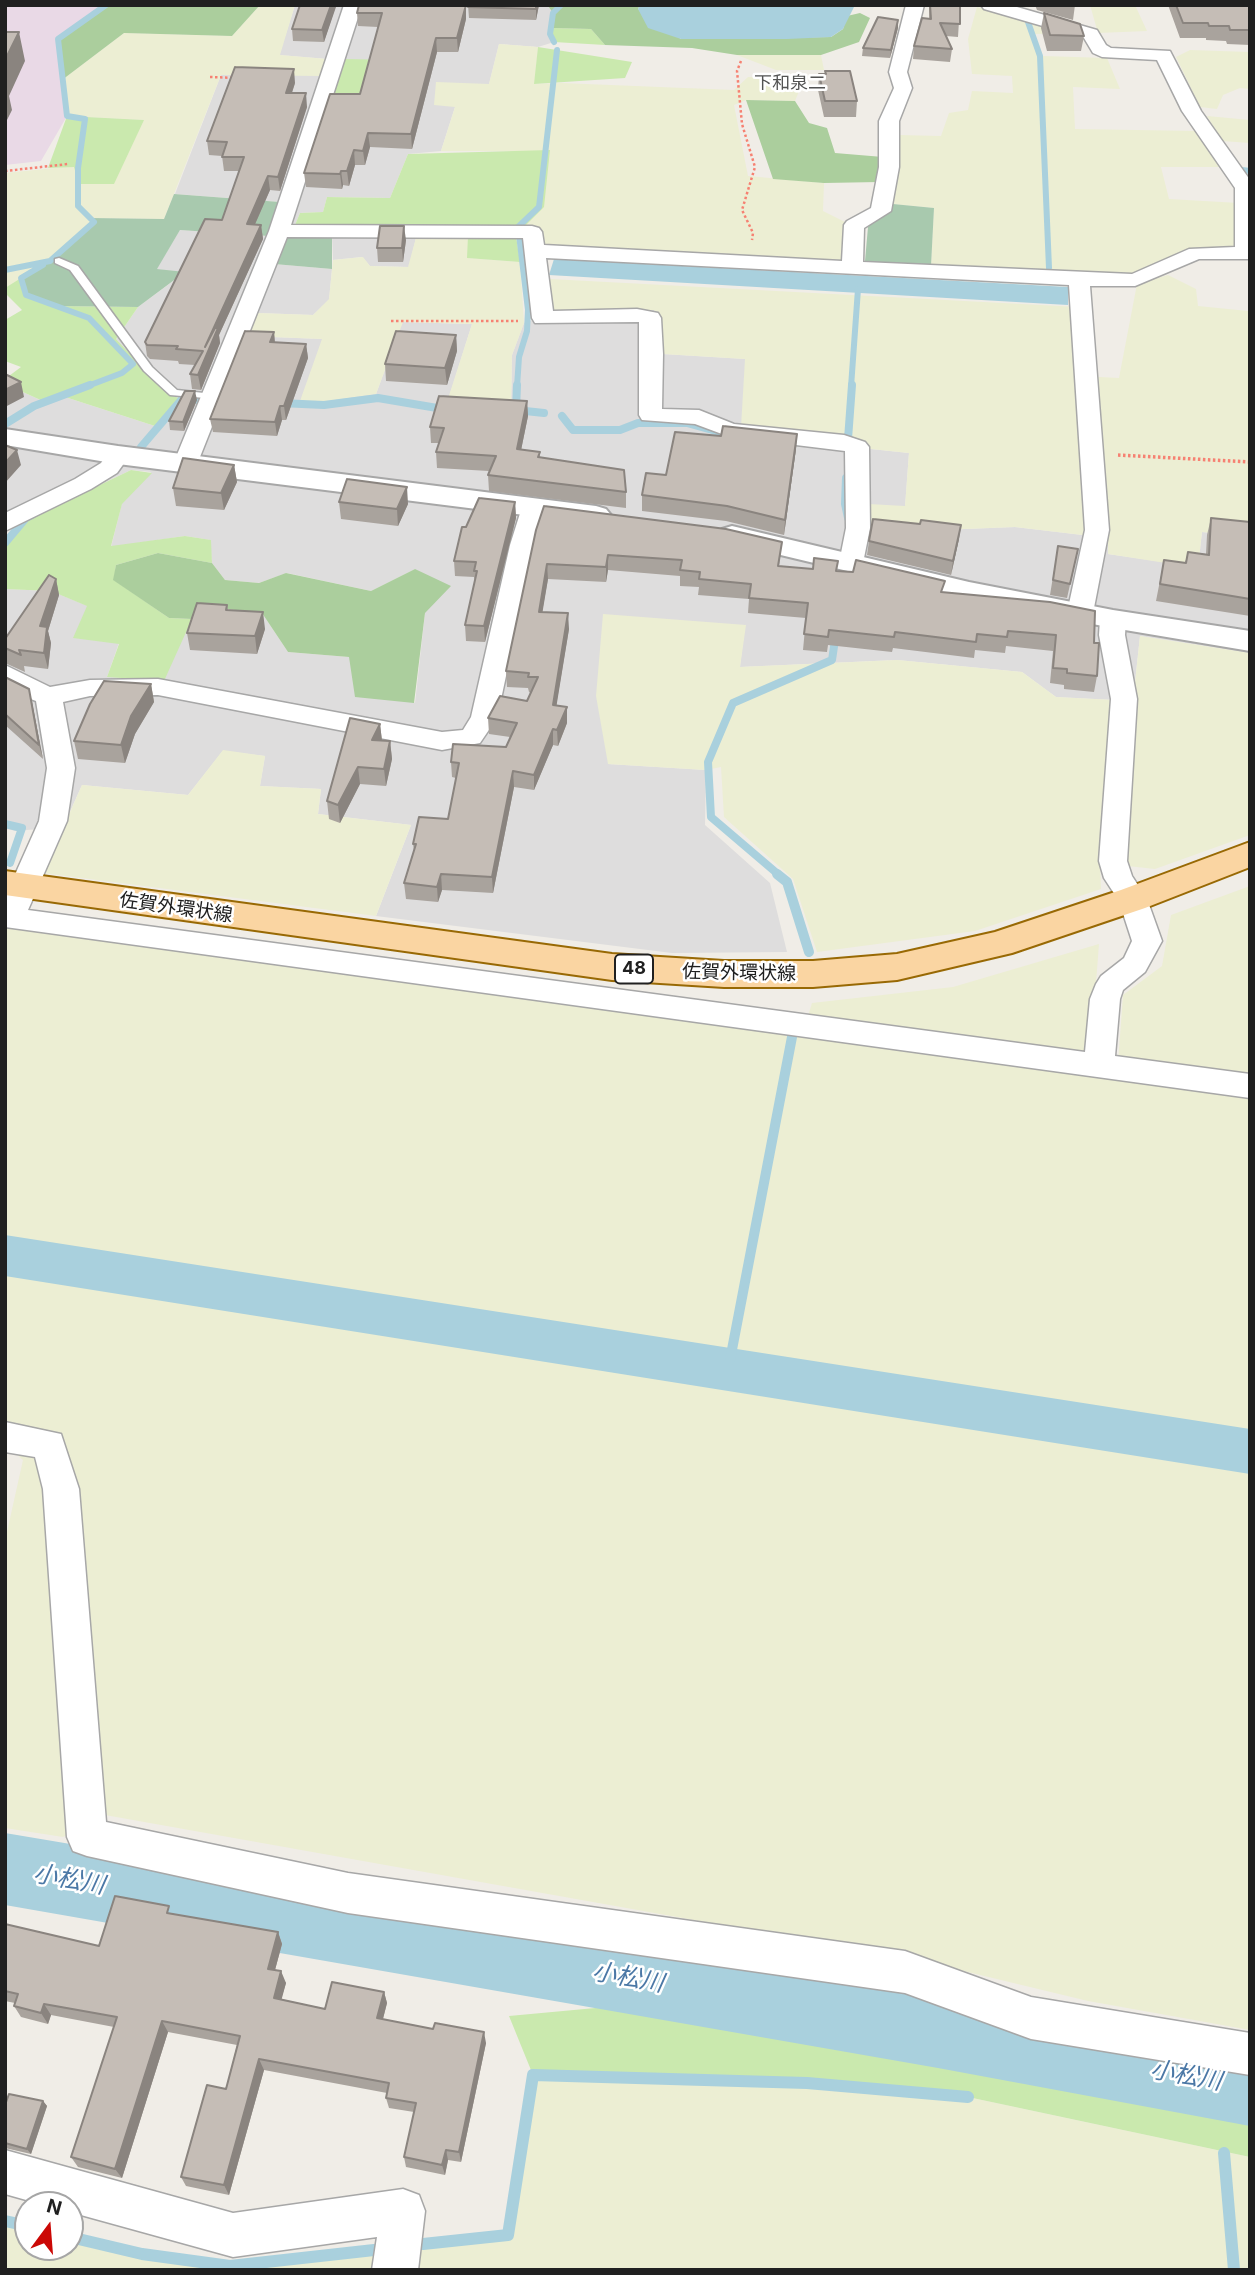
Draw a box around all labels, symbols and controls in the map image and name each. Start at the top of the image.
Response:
district label: 下和泉二 [754,73,826,95]
street label: 佐賀外環状線 [118,889,234,927]
road number: 48 [615,954,653,984]
street label: 佐賀外環状線 [682,961,796,985]
water label: 小松川 [31,1860,107,1900]
water label: 小松川 [590,1958,666,1998]
water label: 小松川 [1148,2056,1224,2096]
north arrow [14,2191,84,2261]
text: N [44,2194,64,2220]

